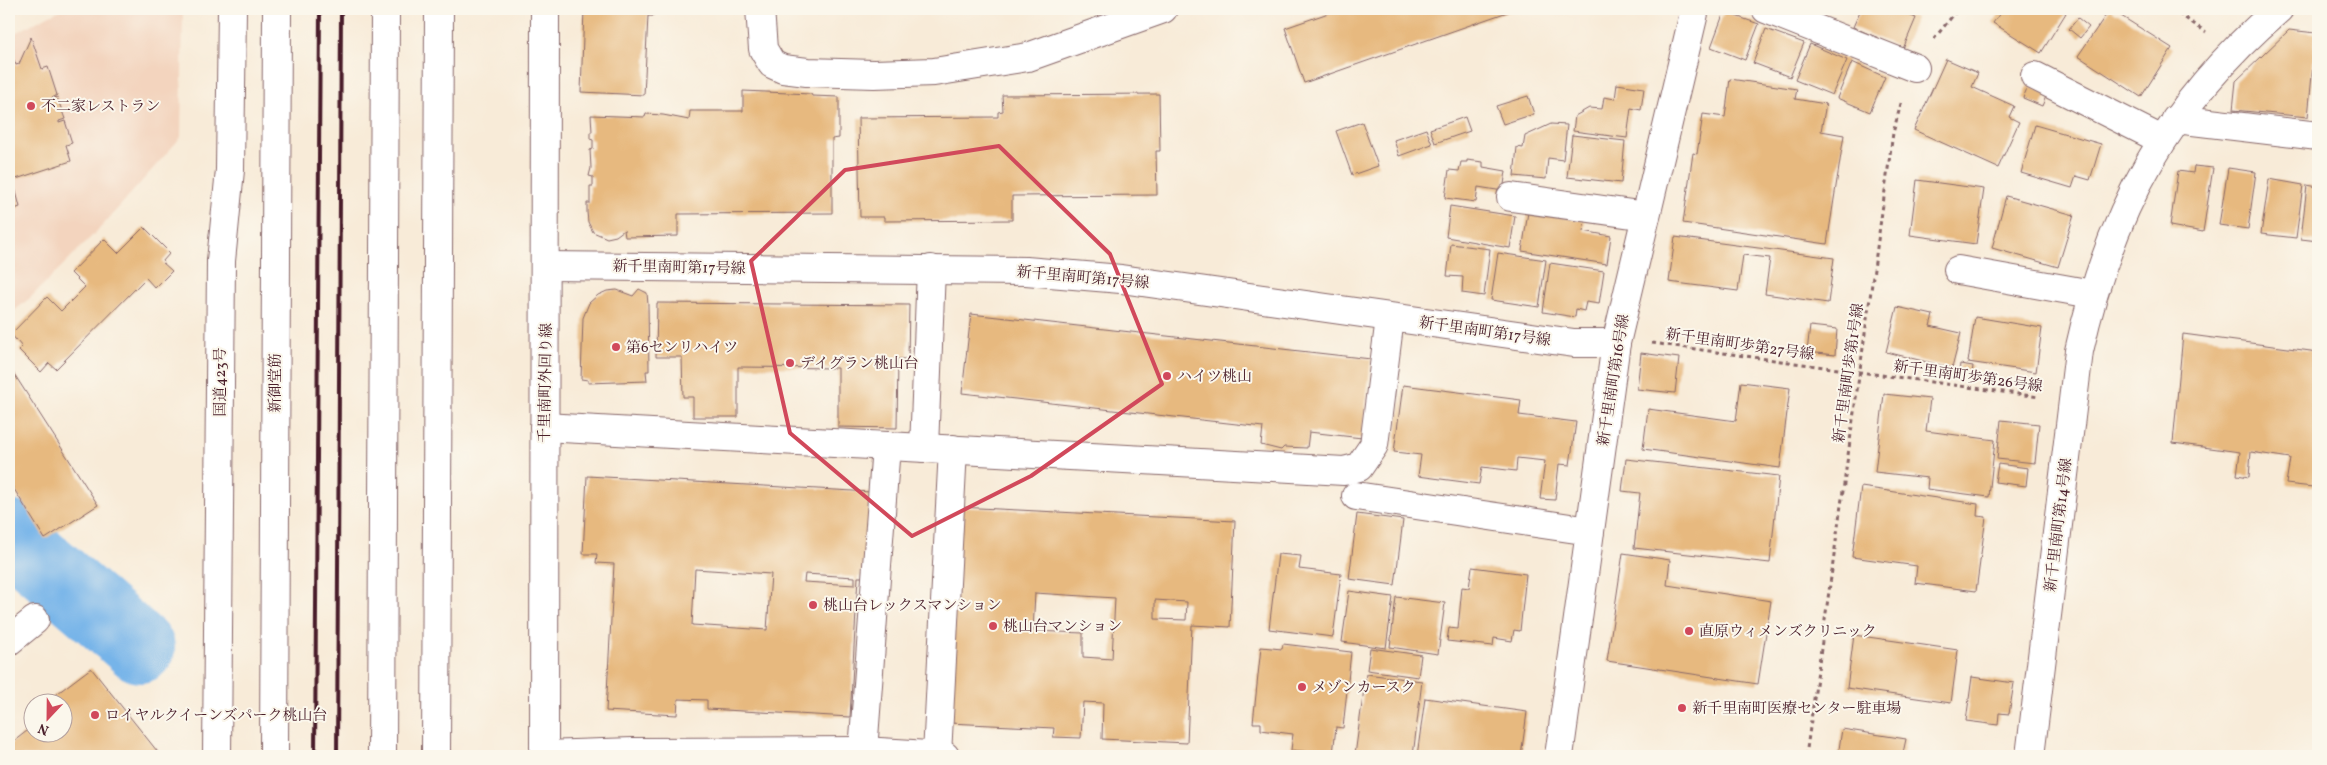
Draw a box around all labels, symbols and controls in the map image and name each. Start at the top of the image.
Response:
place label: 不二家レストラン [41,97,161,118]
marker: 不二家レストラン [25,100,37,112]
street label: 新千里南町第17号線 [612,257,746,280]
street label: 新千里南町第17号線 [1016,262,1150,295]
street label: 新千里南町歩第1号線 [1829,302,1870,444]
street label: 新千里南町第17号線 [1417,313,1552,352]
street label: 新千里南町第16号線 [1594,313,1635,448]
street label: 千里南町外回り線 [535,323,558,443]
street label: 新千里南町歩第27号線 [1664,325,1816,366]
place label: 第6センリハイツ [626,338,738,359]
marker: 第6センリハイツ [610,341,622,353]
street label: 国道423号 [211,347,232,417]
street label: 新御堂筋 [266,353,287,413]
place label: デイグラン桃山台 [800,354,919,375]
marker: デイグラン桃山台 [784,357,796,369]
street label: 新千里南町歩第26号線 [1892,357,2044,398]
place label: ハイツ桃山 [1177,367,1252,388]
marker: ハイツ桃山 [1161,370,1173,382]
street label: 新千里南町第14号線 [2041,457,2078,593]
place label: 桃山台レックスマンション [823,596,1002,617]
marker: 桃山台レックスマンション [807,599,819,611]
place label: 桃山台マンション [1003,617,1122,638]
marker: 桃山台マンション [987,620,999,632]
place label: 直原ウィメンズクリニック [1699,622,1877,643]
marker: 直原ウィメンズクリニック [1683,625,1695,637]
place label: メゾンカースク [1312,678,1416,699]
marker: メゾンカースク [1296,681,1308,693]
north arrow [22,692,72,742]
place label: 新千里南町医療センター駐車場 [1692,699,1901,720]
marker: 新千里南町医療センター駐車場 [1676,702,1688,714]
place label: ロイヤルクイーンズパーク桃山台 [105,706,328,727]
marker: ロイヤルクイーンズパーク桃山台 [89,709,101,721]
text: N [35,718,52,739]

